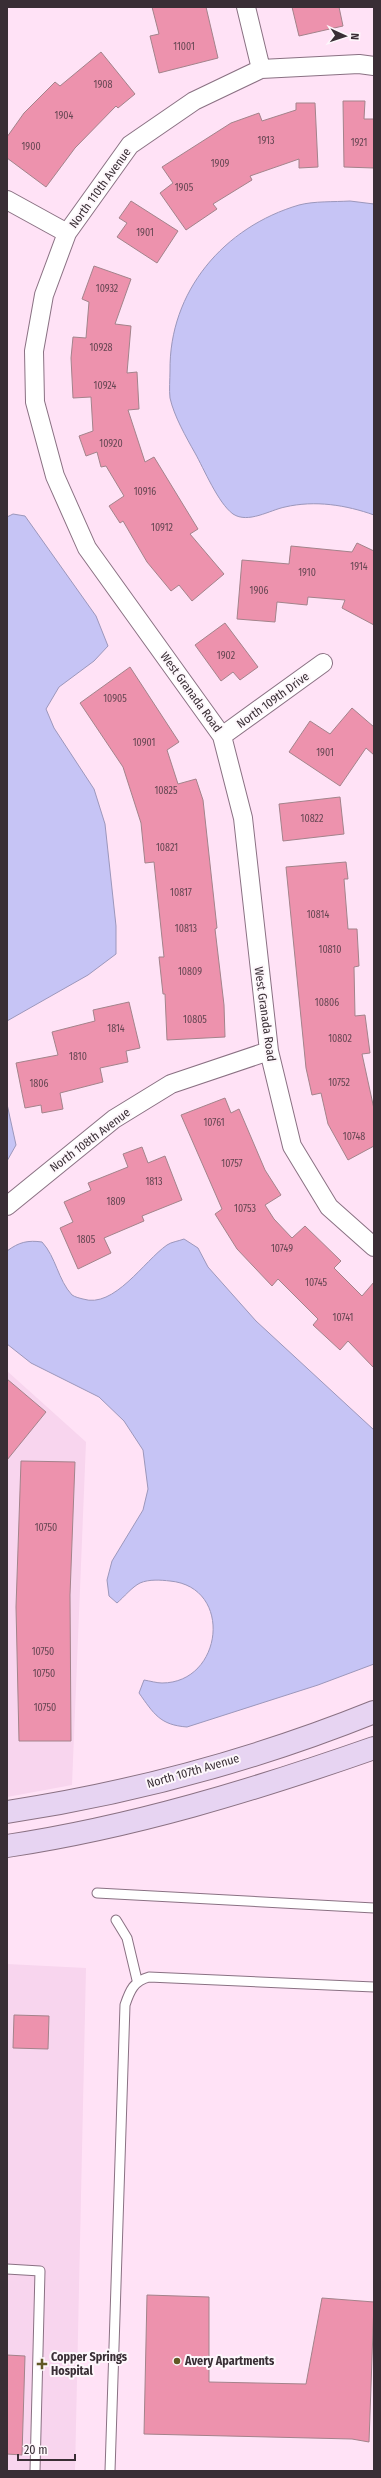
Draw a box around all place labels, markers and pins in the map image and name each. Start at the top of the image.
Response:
place label: Copper Springs Hospital [51,2350,128,2378]
place label: Avery Apartments [184,2354,275,2368]
marker: Avery Apartments [172,2356,182,2366]
marker: Copper Springs Hospital [36,2358,48,2370]

